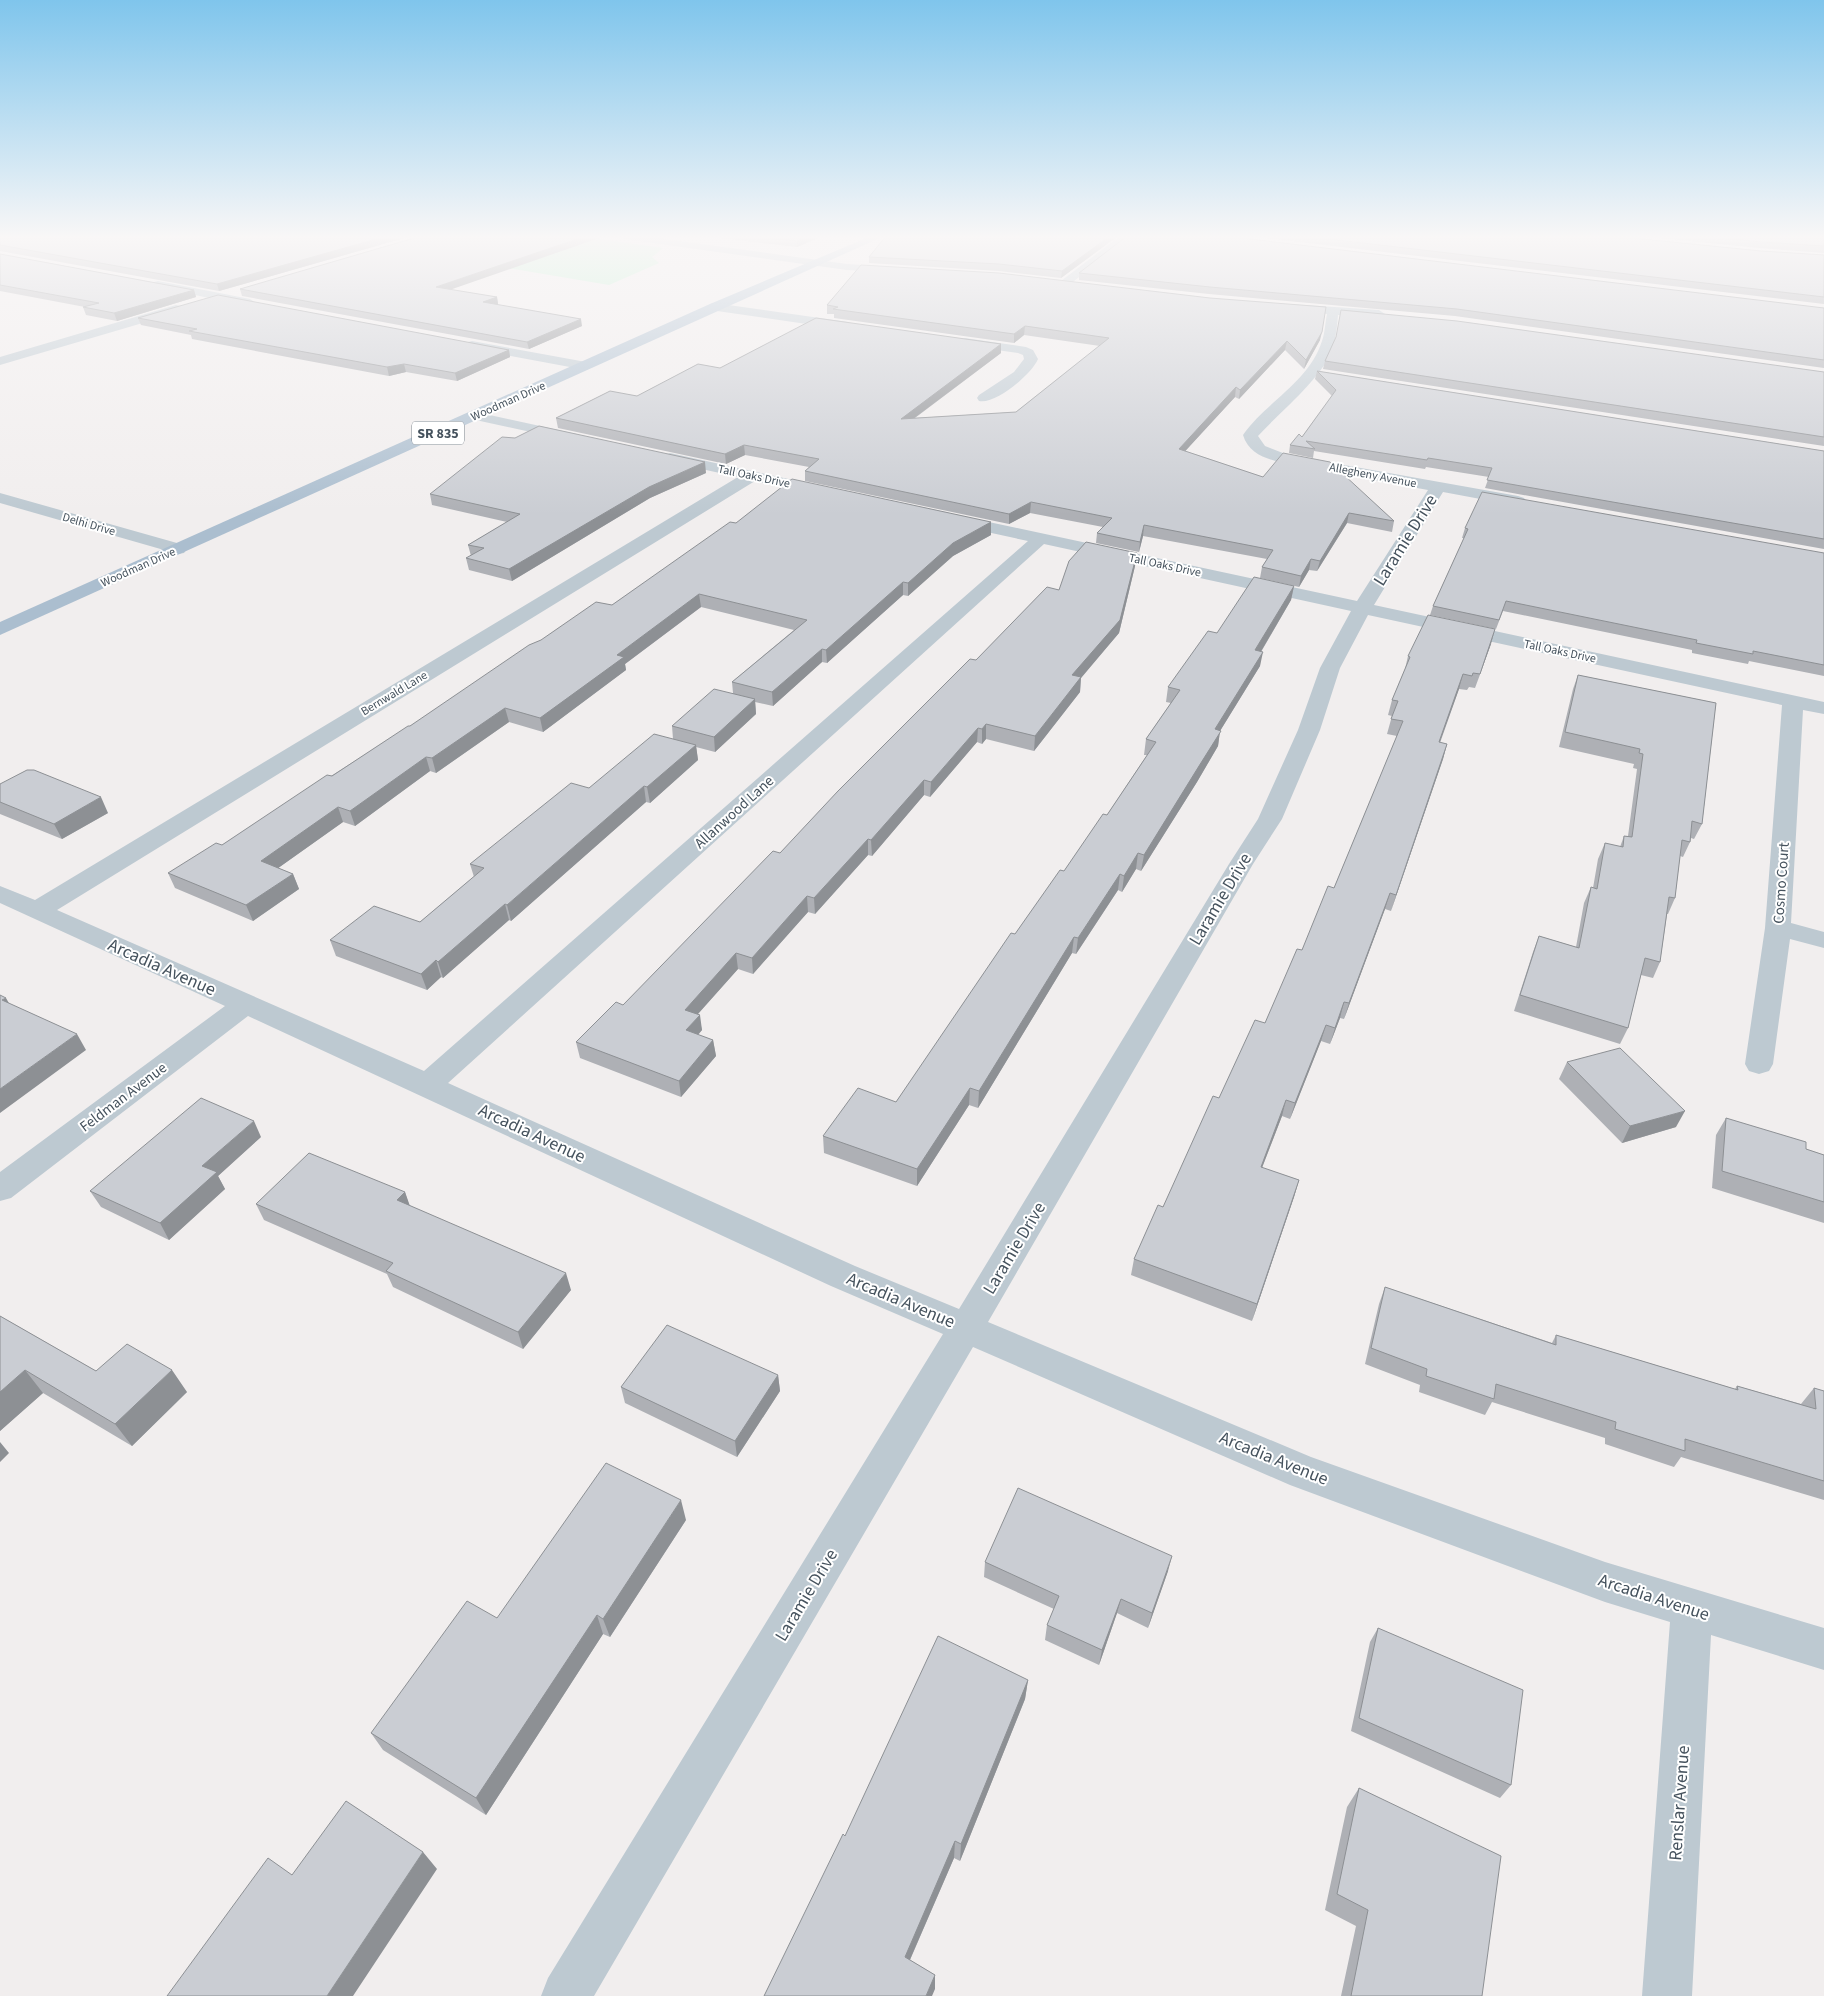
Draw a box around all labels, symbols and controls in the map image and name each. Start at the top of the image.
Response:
street label: Woodman Drive [468,377,548,426]
road number: SR 835 [412,422,464,444]
street label: Allegheny Avenue [1328,459,1418,492]
street label: Tall Oaks Drive [716,461,792,492]
street label: Laramie Drive [1367,490,1444,591]
street label: Delhi Drive [60,509,117,540]
street label: Woodman Drive [98,543,178,592]
street label: Tall Oaks Drive [1127,550,1203,581]
street label: Tall Oaks Drive [1522,636,1598,667]
street label: Bernwald Lane [358,667,431,720]
street label: Allanwood Lane [690,771,779,854]
street label: Cosmo Court [1768,842,1795,924]
street label: Laramie Drive [1183,848,1258,950]
street label: Arcadia Avenue [104,933,220,1002]
street label: Feldman Avenue [75,1058,171,1137]
street label: Arcadia Avenue [474,1098,589,1169]
street label: Laramie Drive [977,1197,1052,1299]
street label: Arcadia Avenue [843,1266,959,1335]
street label: Arcadia Avenue [1216,1425,1332,1492]
street label: Laramie Drive [769,1544,844,1646]
street label: Arcadia Avenue [1595,1568,1713,1627]
street label: Renslar Avenue [1663,1745,1696,1861]

